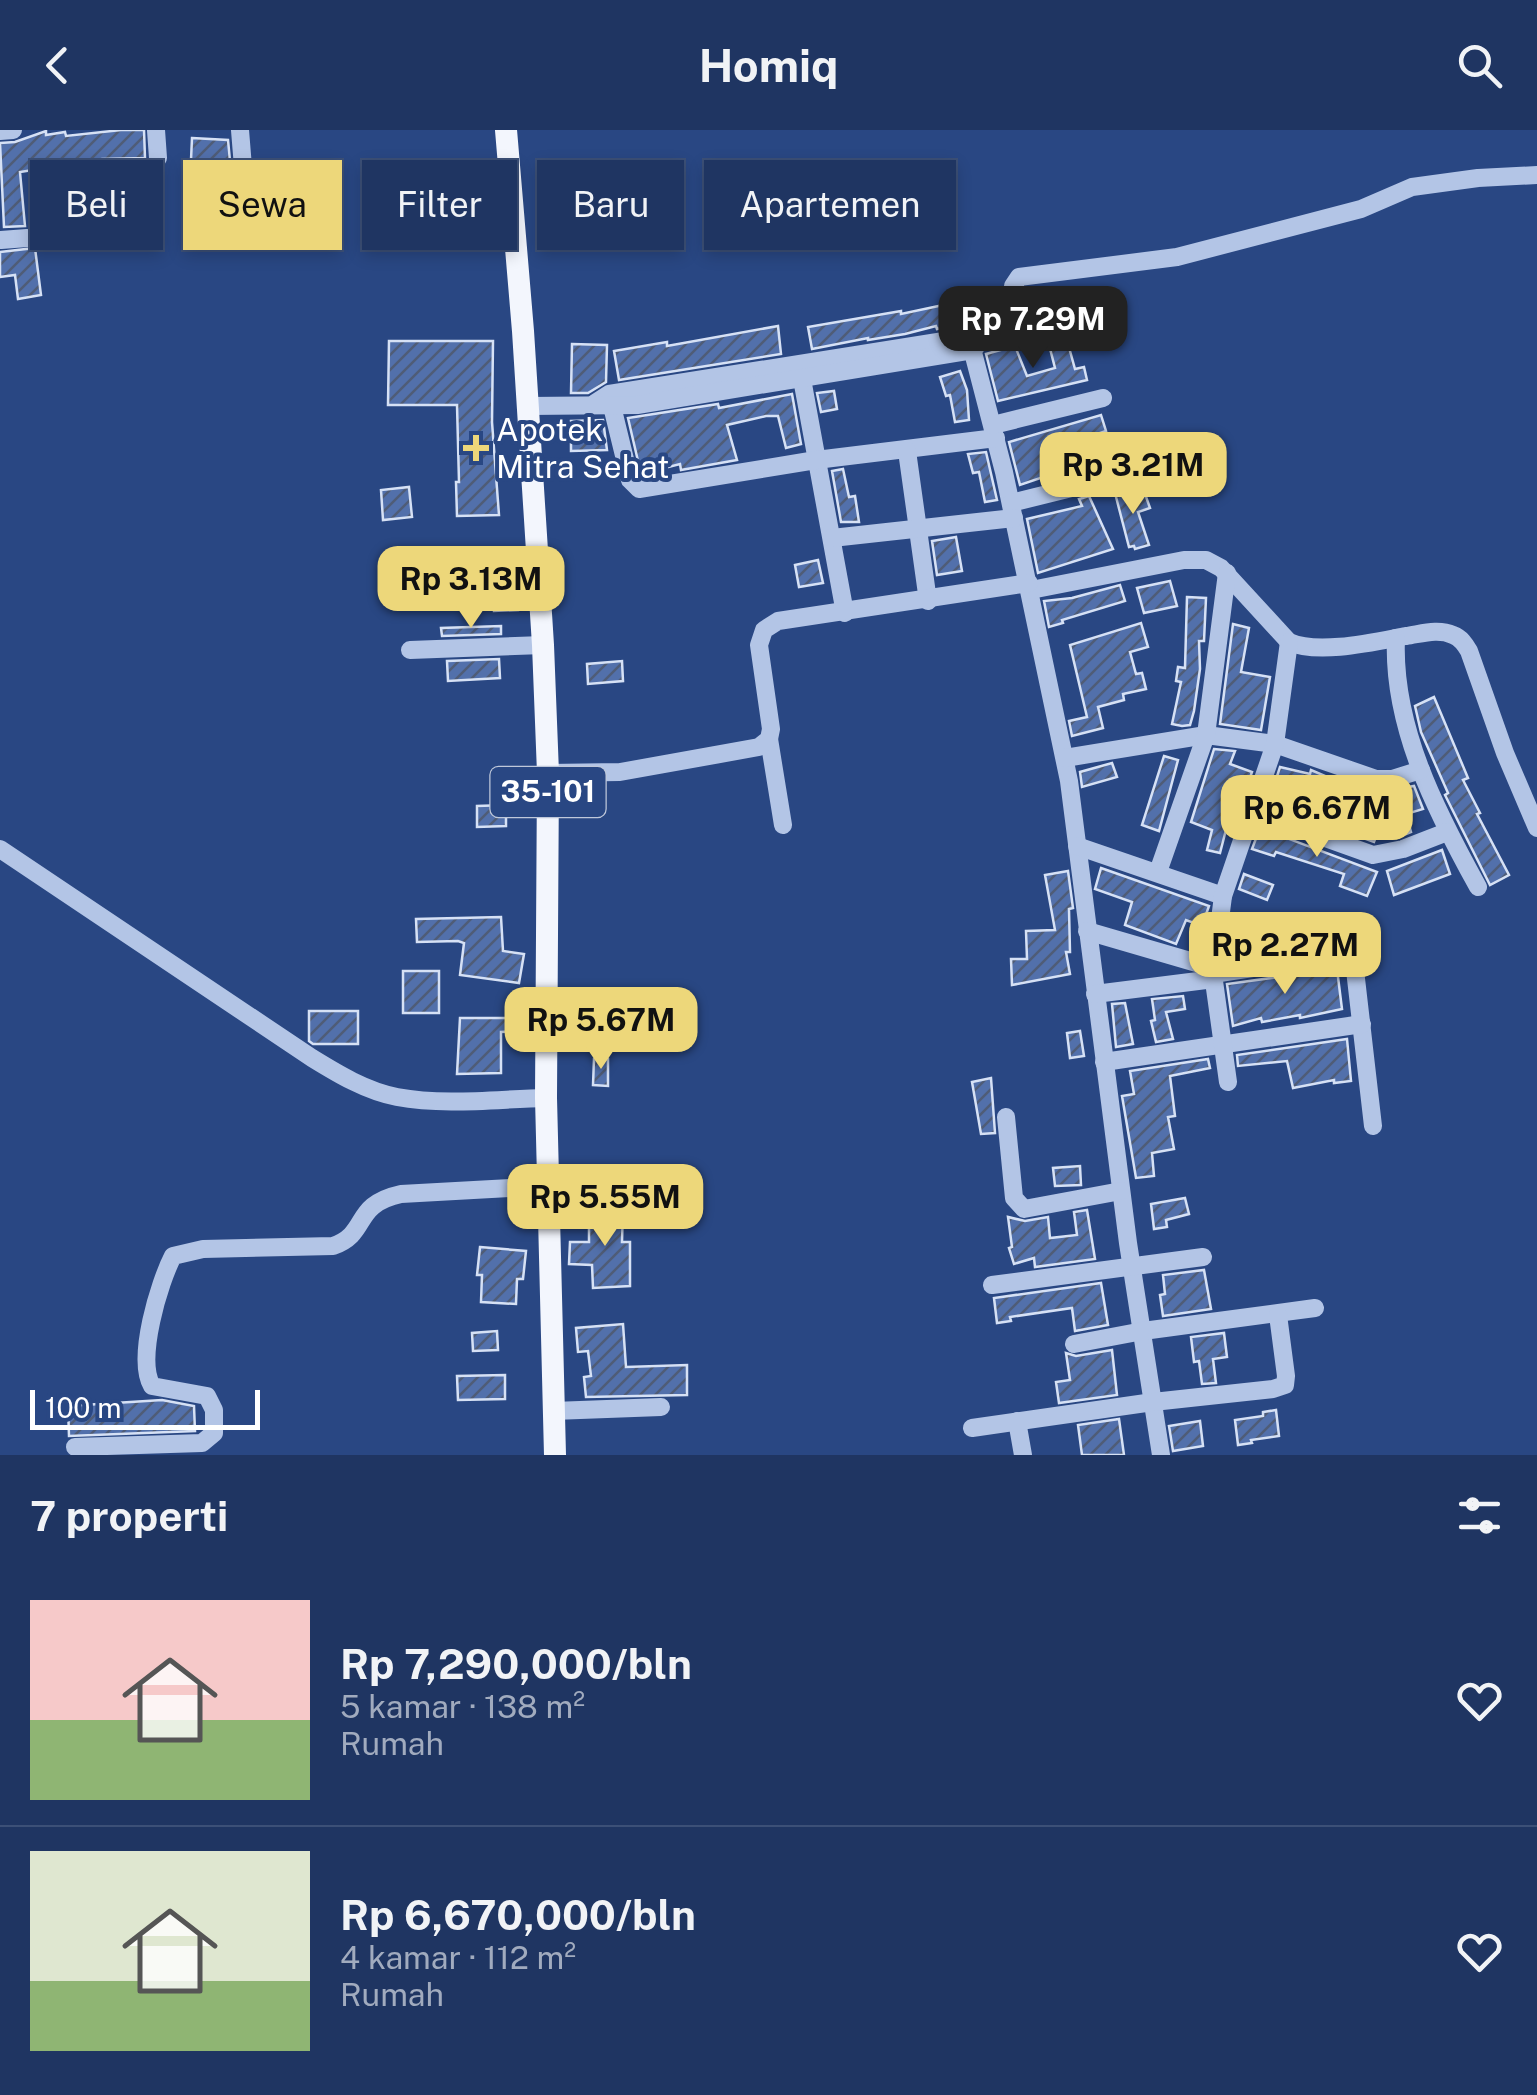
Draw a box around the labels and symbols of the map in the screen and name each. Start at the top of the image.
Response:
pin: Rp 7.29M [930,286,1136,371]
place label: Apotek Mitra Sehat [496,411,670,485]
pin: Rp 3.21M [1030,432,1236,517]
marker: Apotek Mitra Sehat [465,437,487,459]
pin: Rp 3.13M [368,546,574,631]
road number: 35-101 [490,767,606,817]
pin: Rp 6.67M [1214,775,1420,860]
pin: Rp 2.27M [1182,912,1388,997]
pin: Rp 5.67M [498,987,704,1072]
pin: Rp 5.55M [502,1164,708,1249]
scale bar [30,1385,260,1430]

